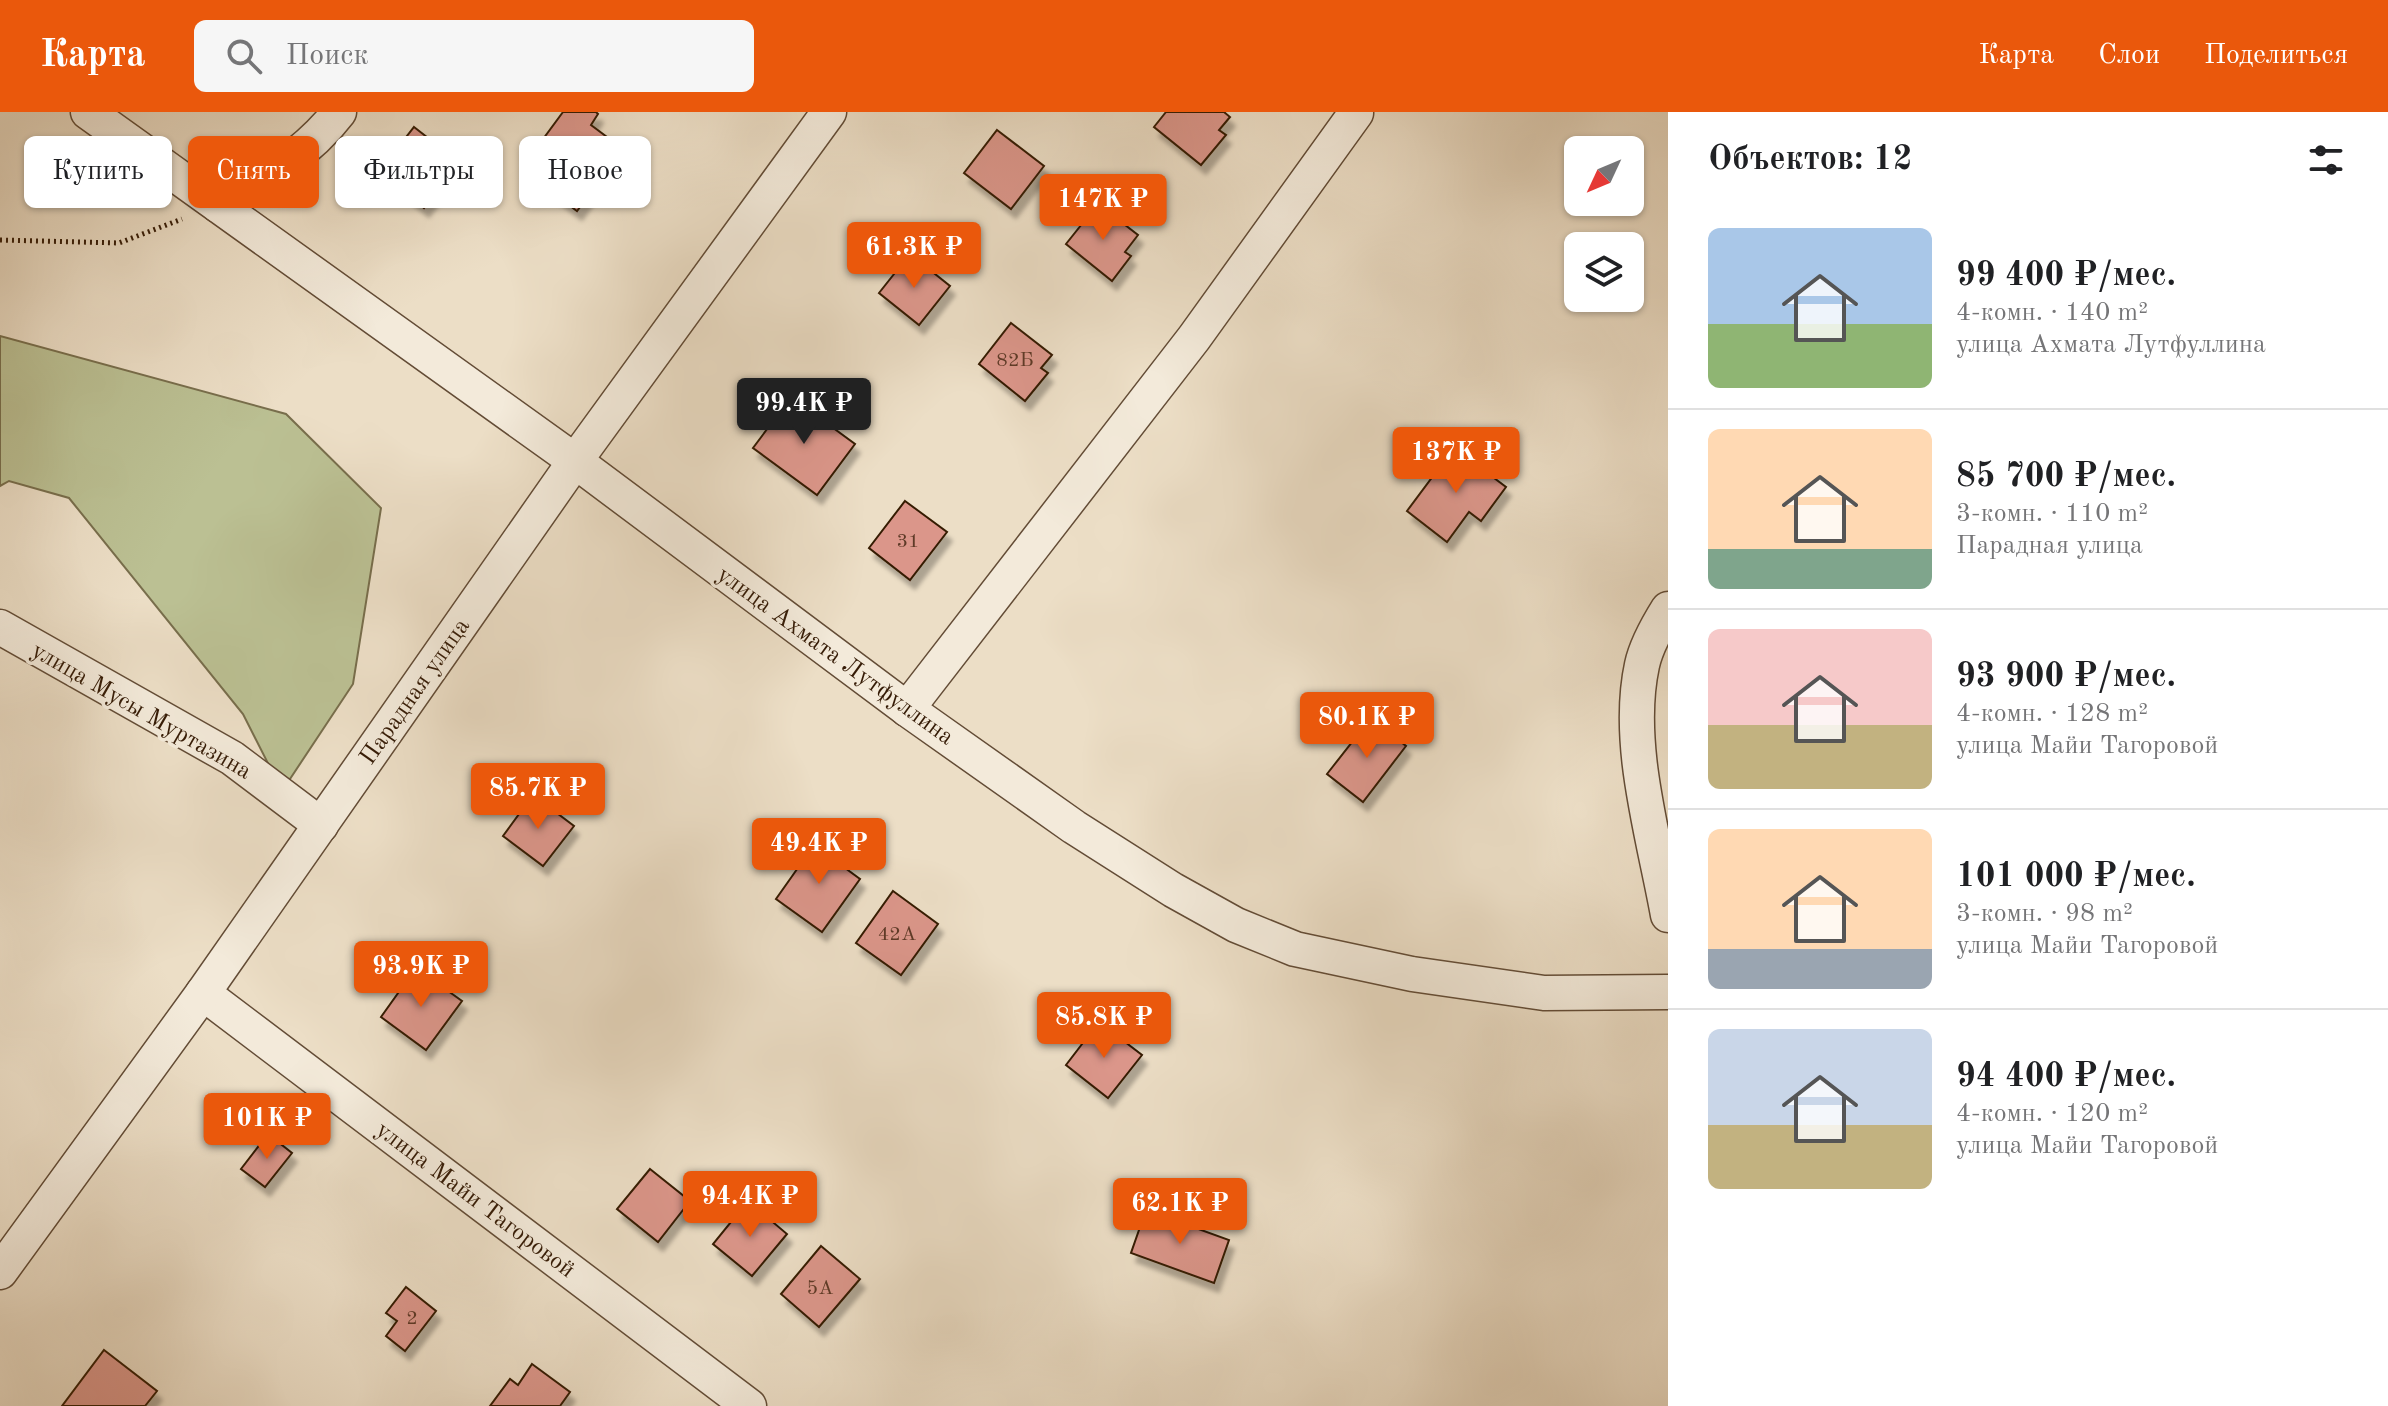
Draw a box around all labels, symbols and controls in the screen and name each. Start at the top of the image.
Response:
search box [194,20,754,92]
icon: search [222,34,266,78]
text: Карта [40,37,146,75]
text: Поиск [286,41,368,71]
text: Карта [1978,42,2054,70]
text: Слои [2098,42,2160,70]
text: Поделиться [2204,42,2348,70]
chip: Купить [24,136,172,208]
chip: Снять [188,136,319,208]
chip: Фильтры [335,136,503,208]
chip: Новое [519,136,651,208]
north arrow [1564,136,1644,216]
map controls [1564,136,1644,312]
icon: filters [2304,138,2348,182]
text: Объектов: 12 [1708,143,1912,177]
pin: 147K ₽ [1038,174,1168,242]
text: 147K ₽ [1058,187,1148,213]
pin: 61.3K ₽ [840,222,988,290]
button: layers [1564,232,1644,312]
text: 61.3K ₽ [865,235,963,261]
text: 99 400 ₽/мес. [1956,259,2176,293]
icon: home [1772,260,1868,356]
text: 4-комн. · 140 m² [1956,300,2148,326]
text: улица Ахмата Лутфуллина [1956,332,2266,358]
house number: 82Б [996,351,1034,371]
pin: 99.4K ₽ [730,378,878,446]
text: 99.4K ₽ [755,391,853,417]
pin: 137K ₽ [1391,427,1521,495]
text: 137K ₽ [1411,440,1501,466]
text: 85 700 ₽/мес. [1956,460,2176,494]
icon: home [1772,461,1868,557]
text: 3-комн. · 110 m² [1956,501,2148,527]
house number: 31 [896,532,920,552]
text: Парадная улица [1956,533,2143,559]
street label: улица Ахмата Лутфуллина [712,563,958,750]
street label: Парадная улица [356,615,475,770]
street label: улица Мусы Муртазина [27,639,255,785]
text: 93 900 ₽/мес. [1956,660,2176,694]
icon: home [1772,661,1868,757]
pin: 80.1K ₽ [1293,692,1441,760]
text: 4-комн. · 128 m² [1956,701,2148,727]
text: 80.1K ₽ [1318,705,1416,731]
text: улица Майи Тагоровой [1956,733,2218,759]
pin: 85.7K ₽ [464,763,612,831]
text: 85.7K ₽ [489,776,587,802]
pin: 49.4K ₽ [745,818,893,886]
text: 49.4K ₽ [770,831,868,857]
text: 101 000 ₽/мес. [1956,860,2196,894]
icon: home [1772,861,1868,957]
text: 3-комн. · 98 m² [1956,901,2133,927]
house number: 42А [878,925,916,945]
text: улица Майи Тагоровой [1956,933,2218,959]
pin: 93.9K ₽ [347,941,495,1009]
text: 93.9K ₽ [372,954,470,980]
pin: 85.8K ₽ [1030,992,1178,1060]
text: 85.8K ₽ [1055,1005,1153,1031]
text: 94 400 ₽/мес. [1956,1060,2176,1094]
icon: home [1772,1061,1868,1157]
pin: 101K ₽ [202,1093,332,1161]
text: 4-комн. · 120 m² [1956,1101,2148,1127]
text: 101K ₽ [222,1106,312,1132]
street label: улица Майи Тагоровой [371,1118,579,1283]
text: улица Майи Тагоровой [1956,1133,2218,1159]
pin: 94.4K ₽ [676,1171,824,1239]
pin: 62.1K ₽ [1106,1178,1254,1246]
text: 94.4K ₽ [701,1184,799,1210]
text: 62.1K ₽ [1131,1191,1229,1217]
house number: 5А [807,1279,833,1299]
house number: 2 [406,1309,418,1329]

